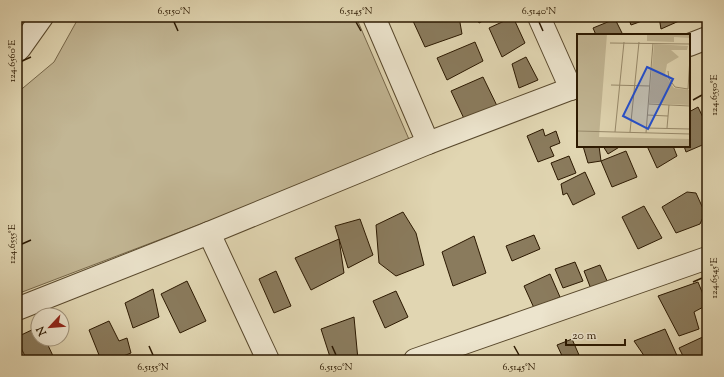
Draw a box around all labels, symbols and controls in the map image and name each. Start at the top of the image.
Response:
text: 6.5150°N [157,4,191,19]
text: 6.5145°N [339,4,373,19]
text: 6.5140°N [522,4,556,19]
inset map [577,34,690,147]
text: 124.6560°E [5,40,20,82]
text: 124.6550°E [707,74,722,116]
text: 124.6555°E [5,224,20,264]
text: 124.6545°E [707,258,722,298]
north arrow [30,307,70,347]
scale bar [566,321,625,347]
text: N [33,323,51,339]
text: 20 m [572,327,597,345]
text: 6.5155°N [137,360,169,375]
text: 6.5150°N [319,360,353,375]
text: 6.5145°N [502,360,536,375]

